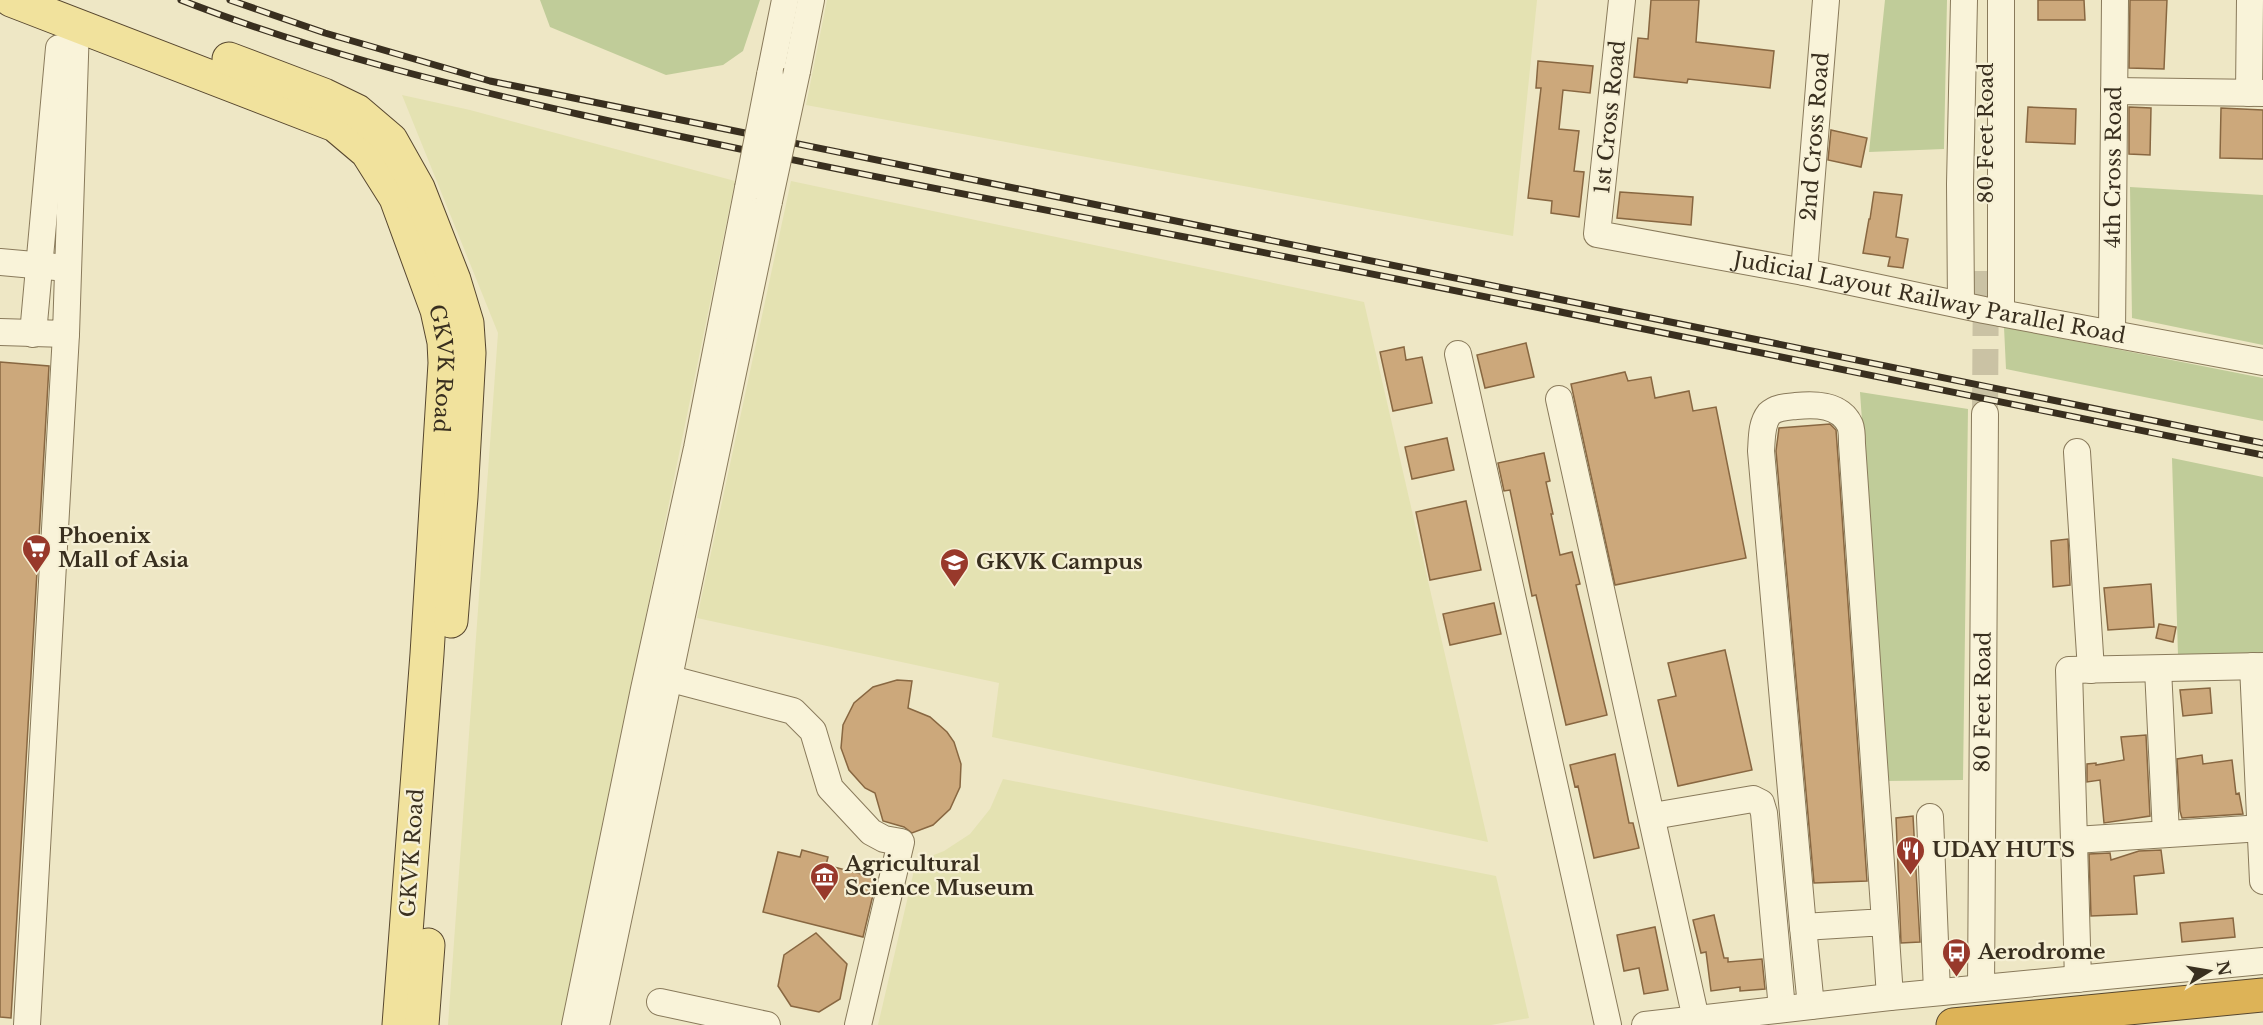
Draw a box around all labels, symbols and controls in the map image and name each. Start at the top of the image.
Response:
street label: 1st Cross Road [1589,39,1631,195]
street label: 2nd Cross Road [1795,51,1835,222]
street label: 80 Feet Road [1973,63,1999,203]
street label: 4th Cross Road [2100,86,2127,248]
street label: Judicial Layout Railway Parallel Road [1728,246,2128,349]
street label: GKVK Road [423,302,458,434]
place label: Phoenix Mall of Asia [58,523,189,573]
supermarket icon: Phoenix Mall of Asia [21,532,53,574]
school or university icon: GKVK Campus [939,546,971,588]
place label: GKVK Campus [976,549,1143,575]
street label: 80 Feet Road [1970,631,1996,773]
street label: GKVK Road [395,788,429,918]
restaurant icon: UDAY HUTS [1895,834,1927,876]
place label: UDAY HUTS [1932,837,2075,863]
place label: Agricultural Science Museum [844,851,1034,901]
museum icon: Agricultural Science Museum [808,860,840,902]
bus stop icon: Aerodrome [1941,936,1973,978]
place label: Aerodrome [1977,939,2105,965]
north arrow [2179,941,2239,1001]
text: N [2212,959,2235,977]

